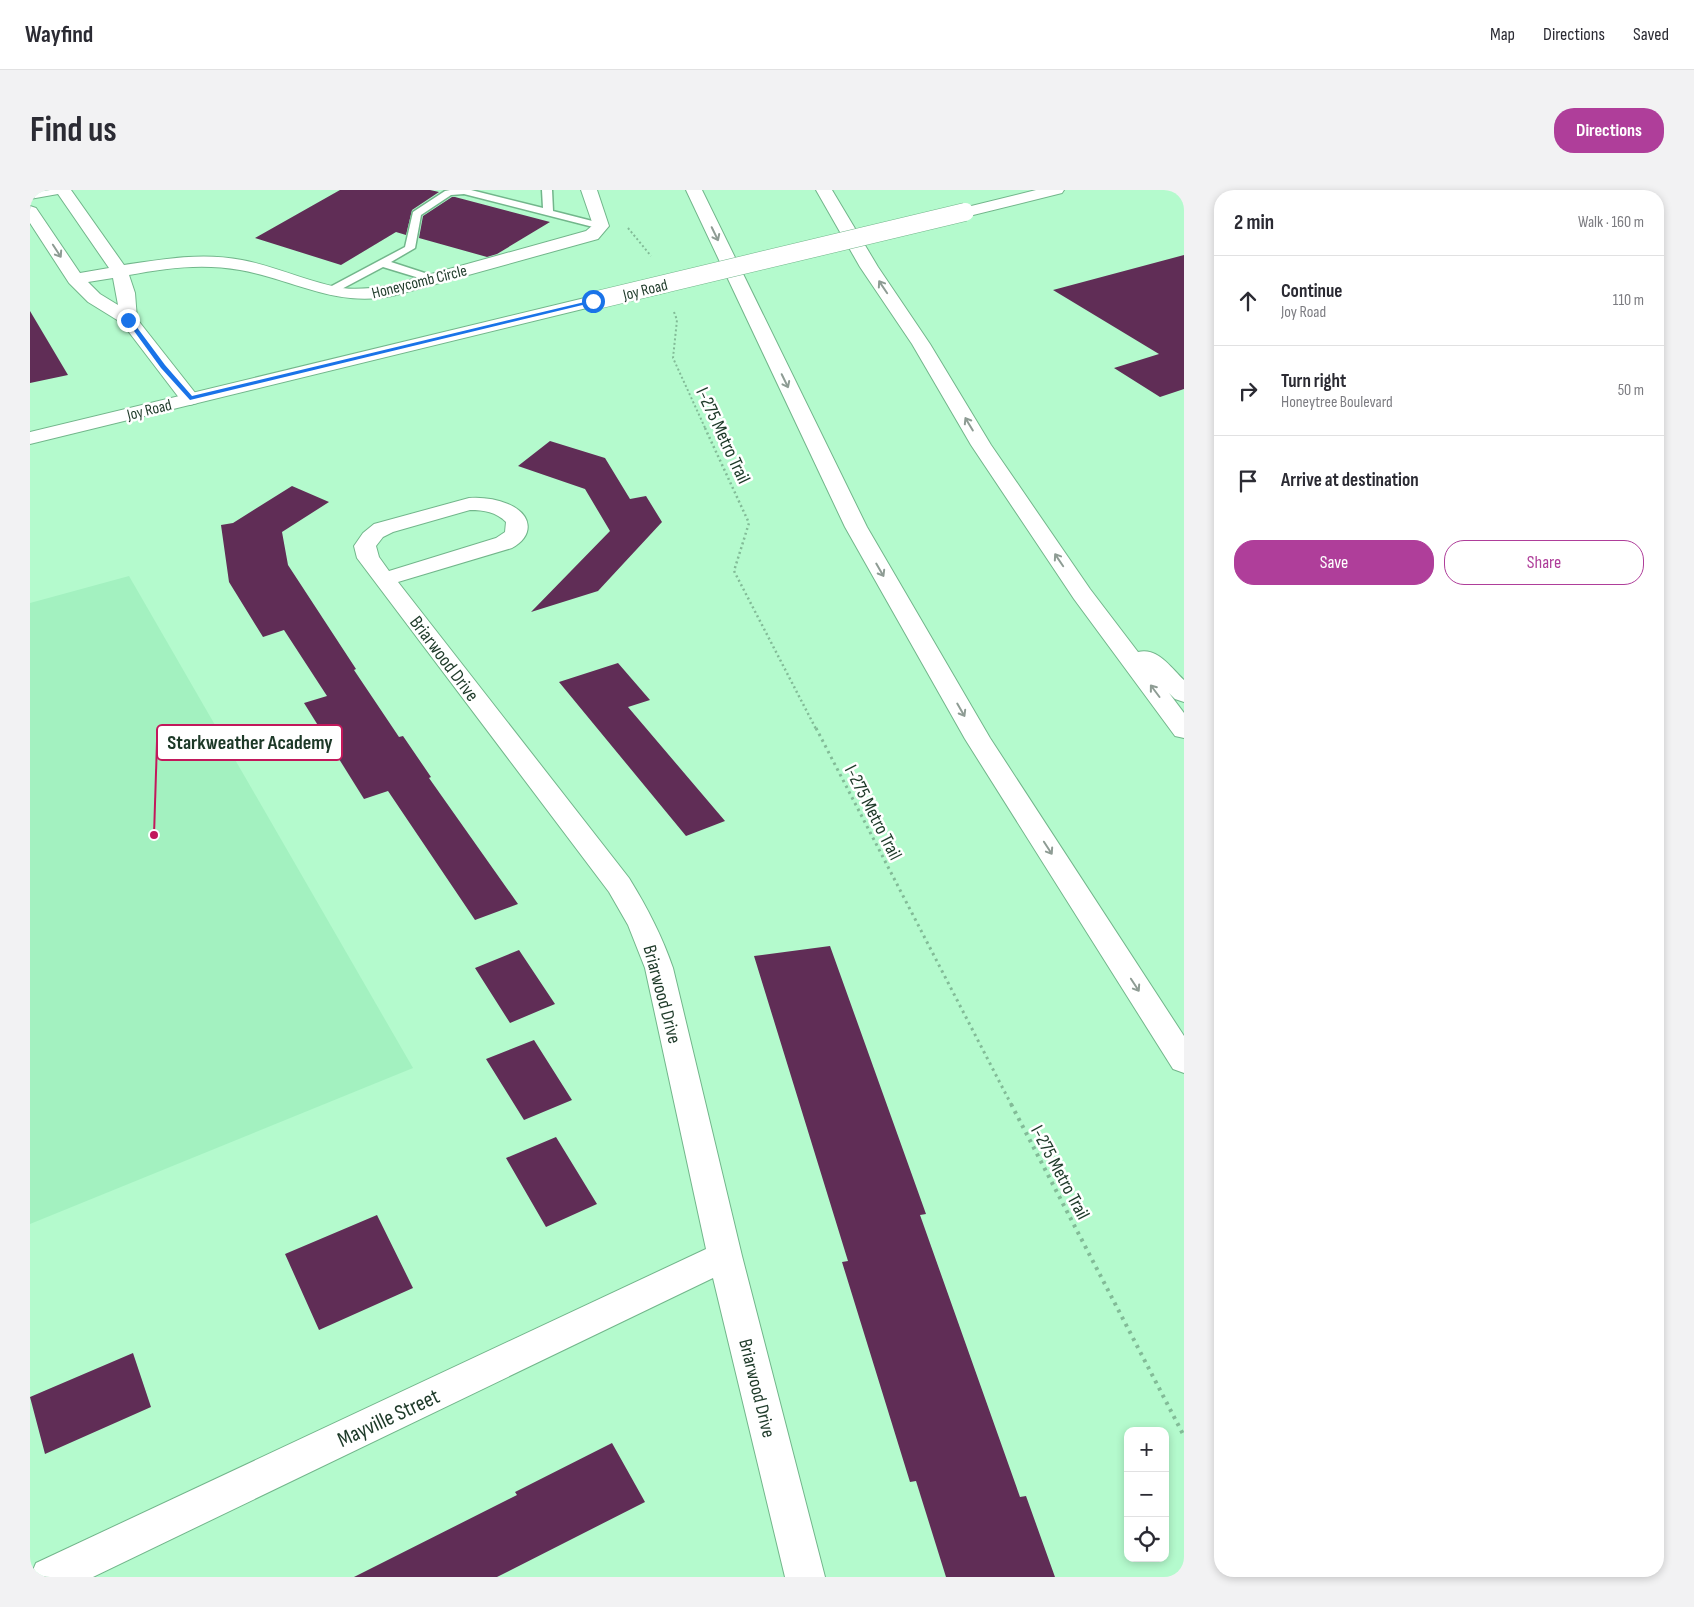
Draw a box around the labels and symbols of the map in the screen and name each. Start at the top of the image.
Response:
one-way arrow [711,226,721,241]
one-way arrow [52,244,62,258]
street label: Honeycomb Circle [370,261,469,303]
street label: Joy Road [620,276,670,305]
one-way arrow [878,280,888,294]
route start [582,290,605,313]
route end [117,309,140,332]
one-way arrow [781,373,791,388]
street label: I-275 Metro Trail [690,384,755,487]
street label: Joy Road [124,396,174,425]
one-way arrow [964,418,974,432]
one-way arrow [1053,553,1064,567]
one-way arrow [875,562,885,577]
street label: Briarwood Drive [404,612,483,706]
one-way arrow [1149,685,1160,698]
one-way arrow [957,703,967,717]
callout: Starkweather Academy [157,725,342,760]
text: Starkweather Academy [167,731,333,755]
street label: I-275 Metro Trail [839,761,906,864]
one-way arrow [1042,841,1053,855]
street label: Briarwood Drive [637,943,686,1046]
one-way arrow [1131,977,1141,991]
street label: I-275 Metro Trail [1025,1122,1094,1224]
street label: Briarwood Drive [733,1337,780,1440]
street label: Mayville Street [333,1383,444,1454]

